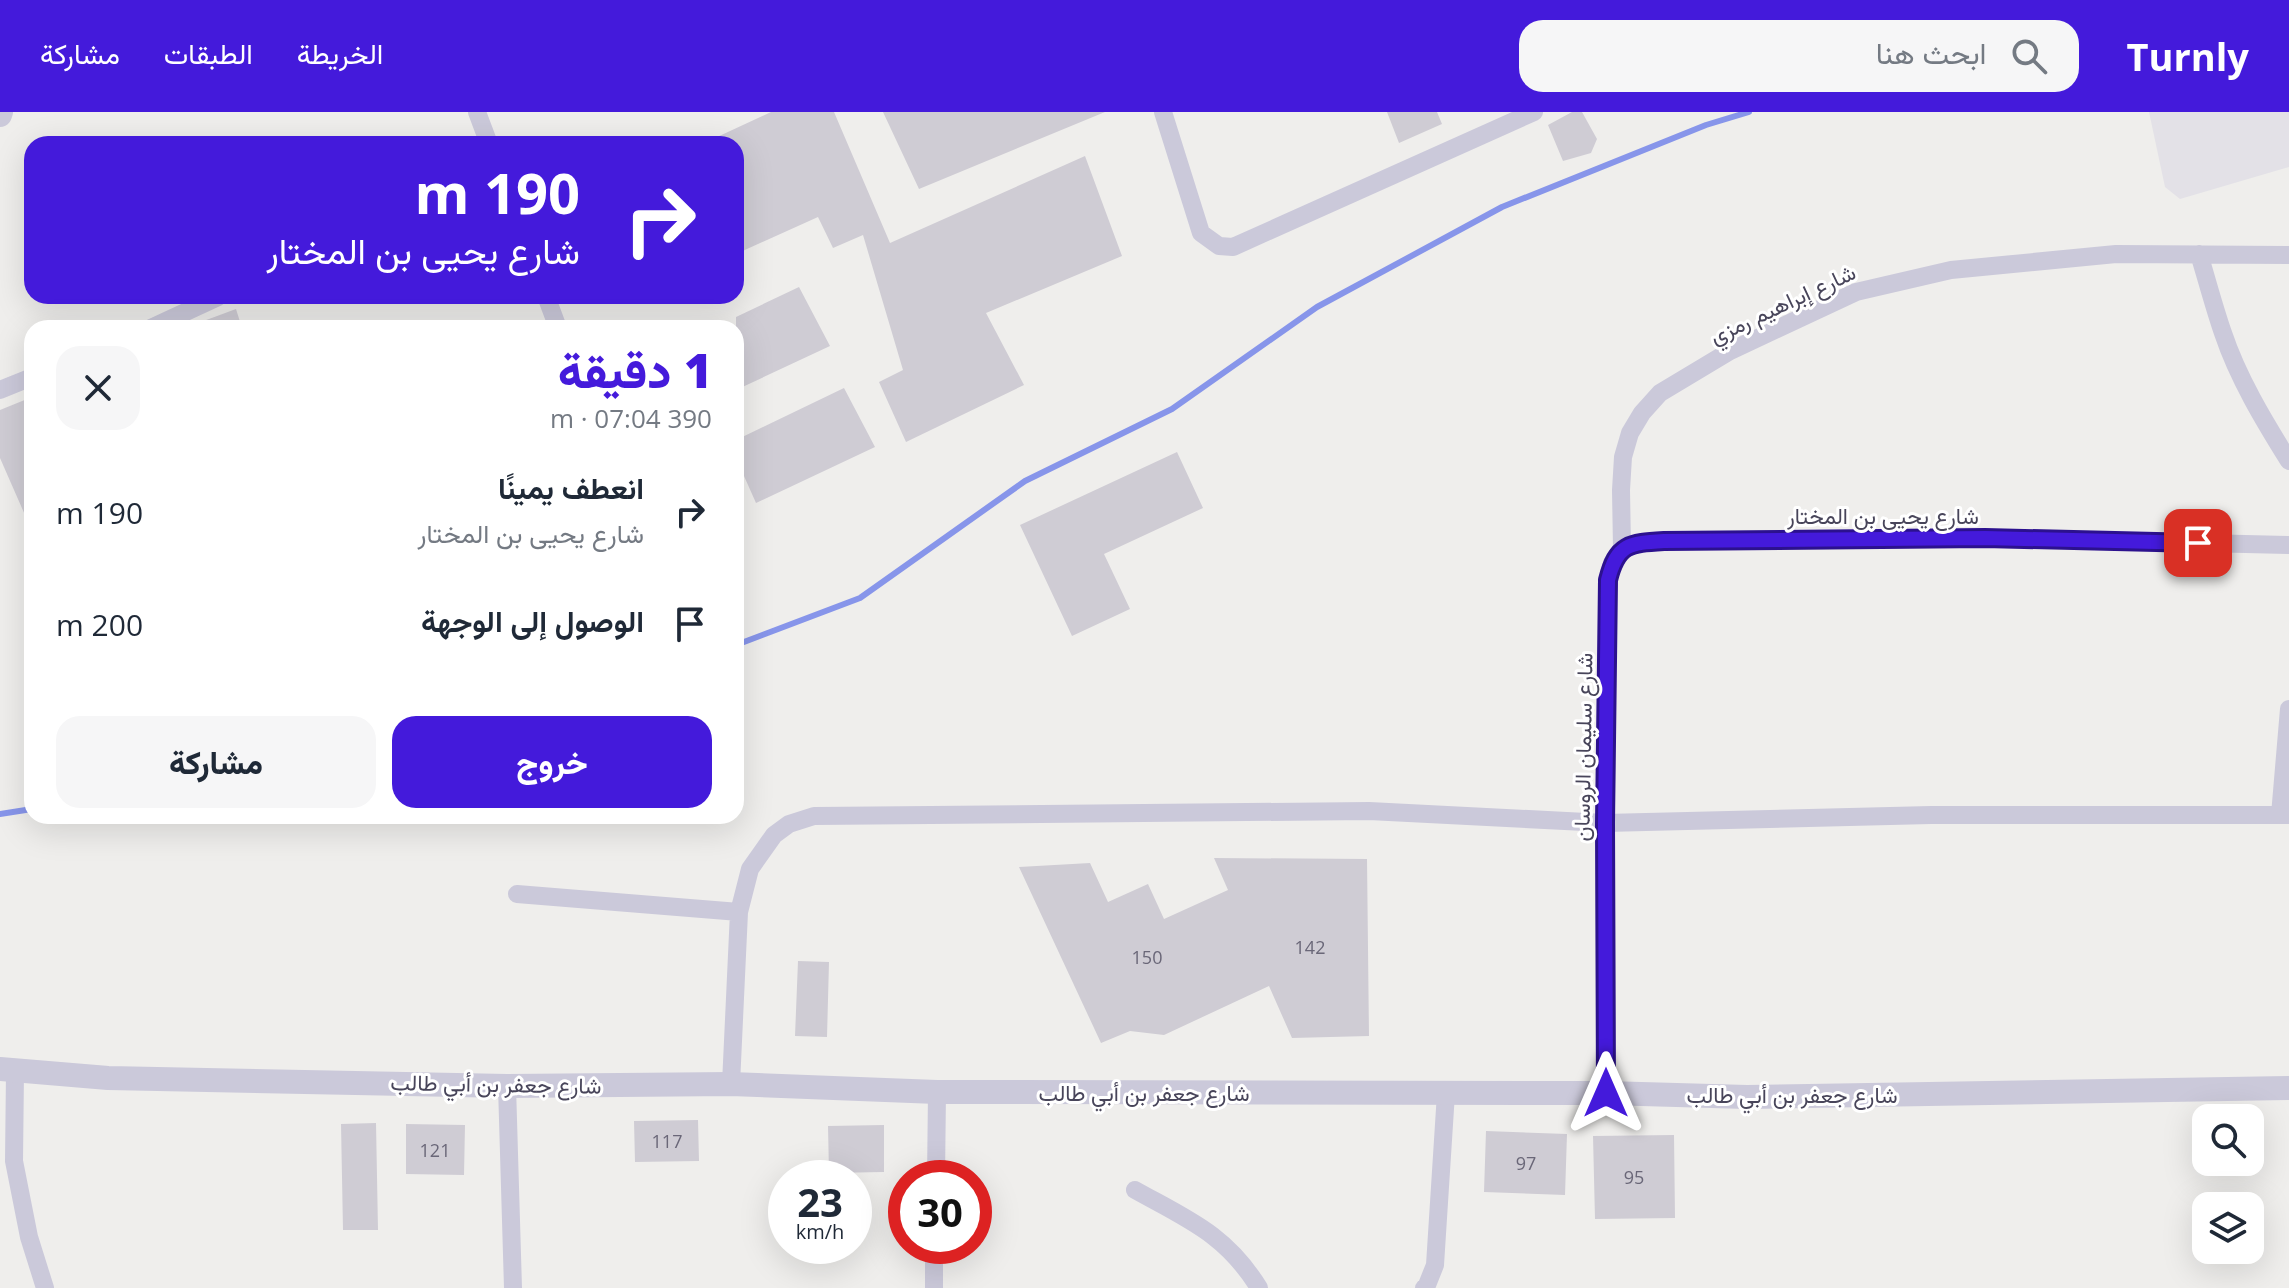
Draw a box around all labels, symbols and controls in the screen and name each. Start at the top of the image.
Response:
search box [1519,20,2079,92]
text: Turnly [2127,30,2249,82]
text: ابحث هنا [1876,32,1987,73]
text: مشاركة [40,34,120,72]
text: الطبقات [164,34,253,72]
text: الخريطة [297,34,383,72]
icon: search [2007,34,2051,78]
text: 190 m [414,154,580,230]
icon: right [608,168,712,272]
text: شارع يحيى بن المختار [266,226,580,275]
street label: شارع إبراهيم رمزي [1704,256,1862,355]
text: 1 دقيقة [558,337,712,402]
button: close [56,346,140,430]
text: 390 m · 07:04 [550,400,712,436]
text: انعطف يمينًا [498,467,644,508]
icon: right [668,490,712,534]
text: 190 m [56,492,143,533]
street label: شارع يحيى بن المختار [1786,500,1979,531]
pin [2164,509,2232,577]
text: شارع يحيى بن المختار [418,515,644,551]
icon: arrive [2176,521,2220,565]
text: الوصول إلى الوجهة [421,600,644,641]
icon: arrive [668,602,712,646]
text: 200 m [56,604,143,645]
street label: شارع سليمان الروسان [1565,652,1600,842]
button: مشاركة [56,716,376,808]
button: خروج [392,716,712,808]
house number: 142 [1295,935,1325,959]
house number: 150 [1132,945,1162,969]
position arrow [1564,1051,1648,1135]
street label: شارع جعفر بن أبي طالب [390,1066,602,1105]
street label: شارع جعفر بن أبي طالب [1038,1077,1250,1112]
street label: شارع جعفر بن أبي طالب [1686,1079,1898,1114]
map controls [2192,1104,2264,1264]
button: search [2192,1104,2264,1176]
house number: 117 [652,1129,682,1153]
house number: 121 [420,1138,450,1162]
house number: 97 [1516,1151,1536,1175]
speed limit sign: 30 [888,1160,992,1264]
house number: 95 [1624,1165,1644,1189]
text: 23 [797,1174,843,1229]
button: layers [2192,1192,2264,1264]
text: km/h [796,1218,844,1245]

